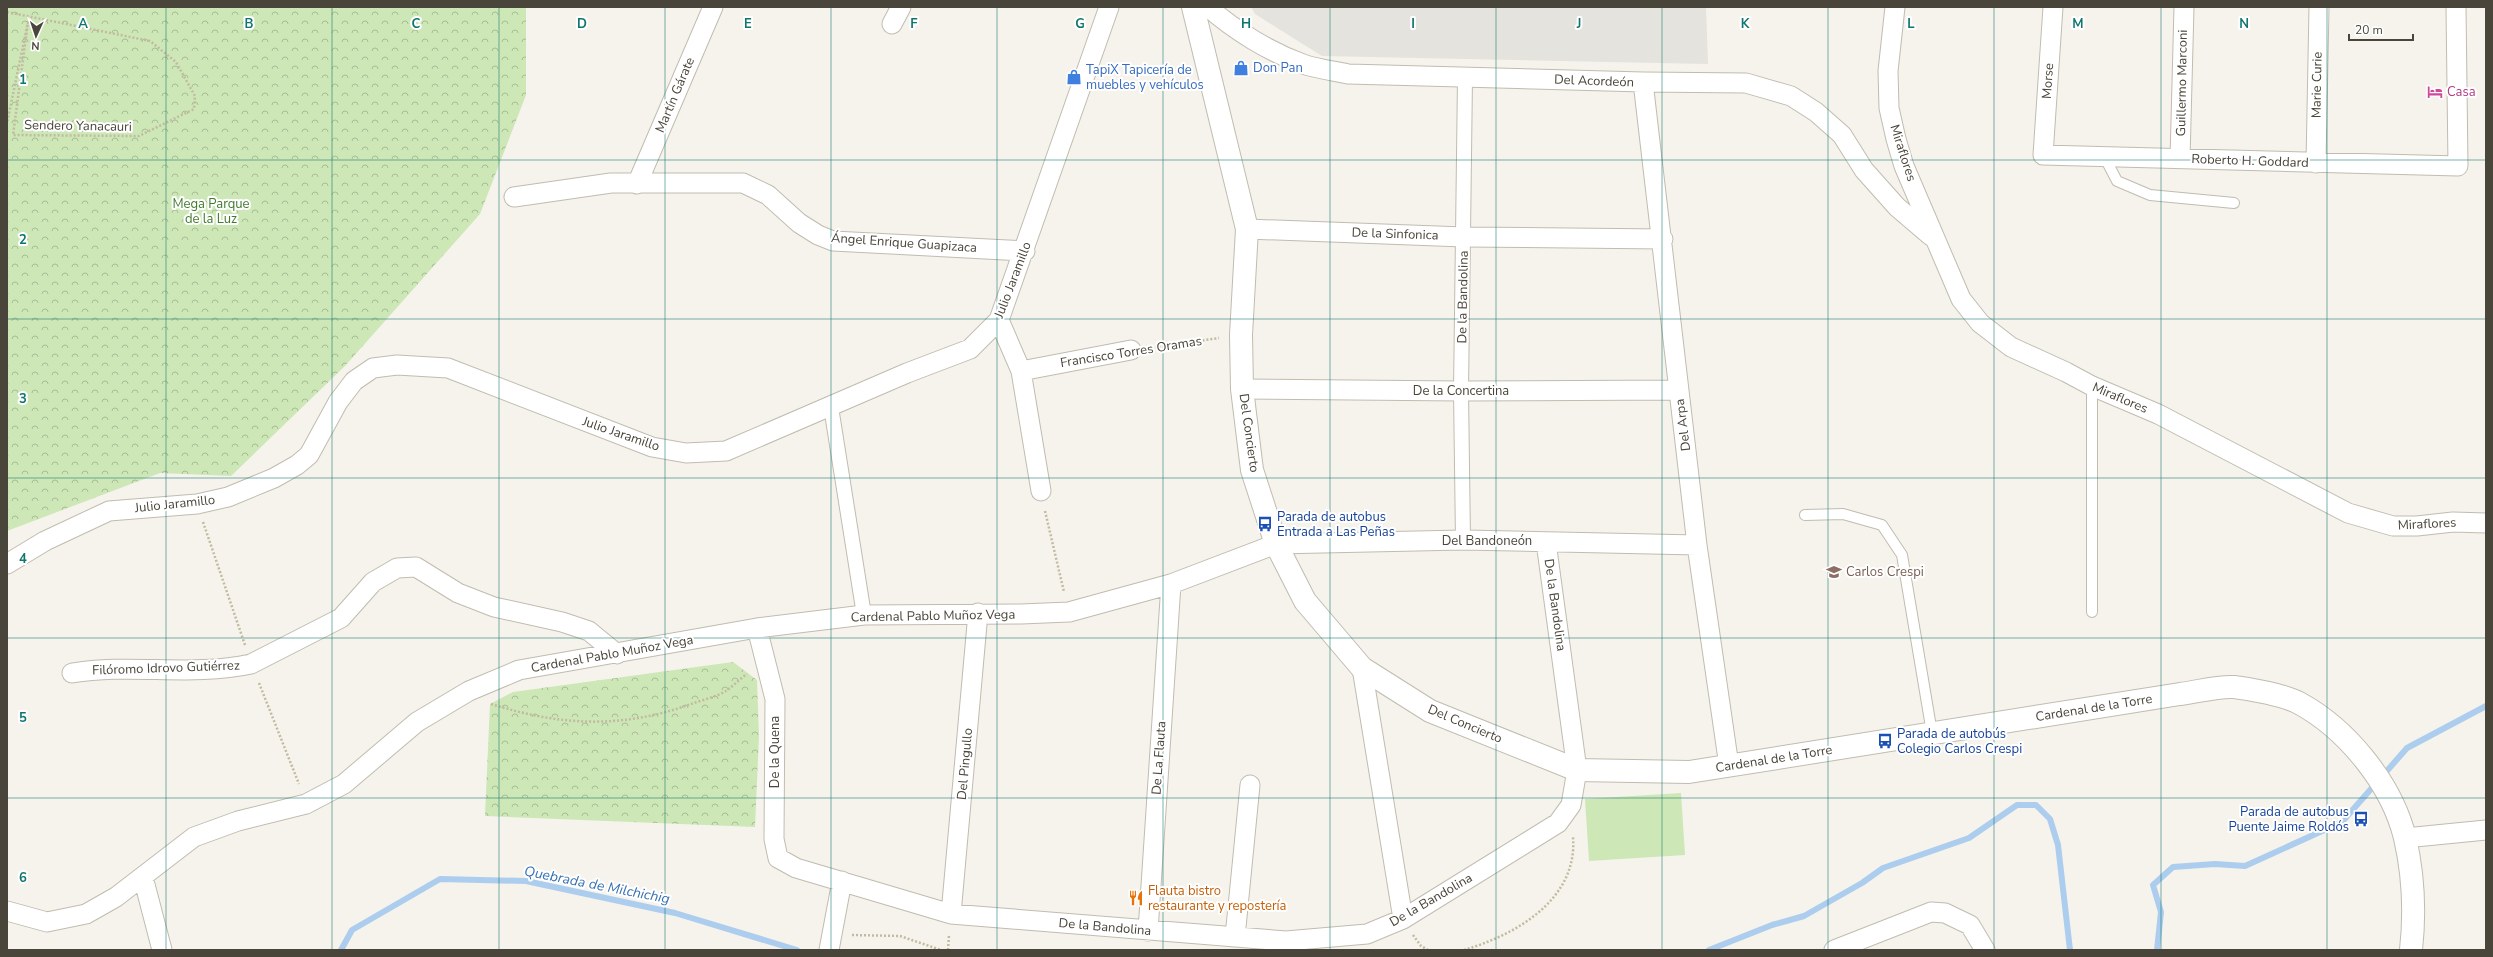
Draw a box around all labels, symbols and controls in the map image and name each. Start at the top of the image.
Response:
text: A [78,15,88,33]
text: B [245,15,254,33]
text: C [412,15,421,33]
text: D [577,15,587,33]
text: E [744,15,752,33]
text: F [910,15,918,33]
text: G [1075,15,1085,33]
text: H [1241,15,1251,33]
text: I [1411,15,1415,33]
text: J [1576,15,1581,33]
text: K [1741,15,1750,33]
text: L [1907,15,1915,33]
text: M [2072,15,2084,33]
text: N [2239,15,2249,33]
north arrow [16,16,56,56]
scale bar [2349,16,2413,42]
text: 20 m [2355,22,2383,38]
street label: Guillermo Marconi [2172,29,2192,137]
text: N [31,38,40,53]
street label: Marie Curie [2307,52,2327,118]
street label: Martín Gárate [651,54,699,136]
shop icon: Don Pan [1232,59,1250,77]
place label: Don Pan [1253,59,1303,77]
place label: TapiX Tapicería de muebles y vehículos [1086,61,1204,94]
street label: Morse [2038,62,2058,100]
shop icon: TapiX Tapicería de muebles y vehículos [1065,68,1083,86]
text: 1 [19,71,27,89]
street label: Del Acordeón [1554,71,1634,91]
hotel icon: Casa [2426,83,2444,101]
place label: Casa [2447,83,2476,101]
street label: Sendero Yanacauri [24,116,132,136]
street label: Miraflores [1885,122,1921,184]
street label: Roberto H. Goddard [2191,150,2309,172]
park label: Mega Parque de la Luz [172,195,250,228]
street label: De la Sinfonica [1351,223,1439,245]
street label: Ángel Enrique Guapizaca [830,228,978,257]
text: 2 [19,231,27,249]
street label: Julio Jaramillo [990,239,1036,322]
street label: De la Bandolina [1453,250,1473,344]
street label: Francisco Torres Oramas [1059,332,1203,372]
street label: Miraflores [2089,378,2151,418]
street label: De la Concertina [1413,382,1509,400]
text: 3 [19,390,27,408]
street label: Del Concierto [1235,392,1263,474]
street label: Del Arpa [1671,398,1695,452]
street label: Julio Jaramillo [579,412,662,456]
street label: Julio Jaramillo [133,491,216,517]
place label: Parada de autobus Entrada a Las Peñas [1277,508,1395,541]
street label: Miraflores [2397,513,2457,535]
bus stop icon: Parada de autobus Entrada a Las Peñas [1256,515,1274,533]
street label: Del Bandoneón [1442,532,1532,550]
text: 4 [19,550,27,568]
street label: De la Bandolina [1540,558,1570,652]
school or university icon: Carlos Crespi [1825,563,1843,581]
place label: Carlos Crespi [1846,563,1924,581]
street label: Cardenal Pablo Muñoz Vega [851,606,1015,626]
street label: Cardenal Pablo Muñoz Vega [529,631,695,677]
street label: Filóromo Idrovo Gutiérrez [92,656,240,680]
street label: Cardenal de la Torre [2034,690,2154,726]
street label: Del Concierto [1425,700,1505,748]
text: 5 [19,709,27,727]
street label: De la Quena [766,716,784,788]
street label: De La Flauta [1147,721,1171,795]
place label: Parada de autobús Colegio Carlos Crespi [1897,725,2022,758]
street label: Del Pingullo [953,727,977,801]
bus stop icon: Parada de autobús Colegio Carlos Crespi [1876,732,1894,750]
street label: Cardenal de la Torre [1714,741,1834,777]
place label: Parada de autobus Puente Jaime Roldós [2228,803,2349,836]
bus stop icon: Parada de autobus Puente Jaime Roldós [2352,810,2370,828]
water label: Quebrada de Milchichig [523,862,671,908]
text: 6 [19,869,27,887]
street label: De la Bandolina [1386,869,1476,931]
place label: Flauta bistro restaurante y repostería [1148,882,1286,915]
restaurant icon: Flauta bistro restaurante y repostería [1127,889,1145,907]
street label: De la Bandolina [1058,914,1152,940]

